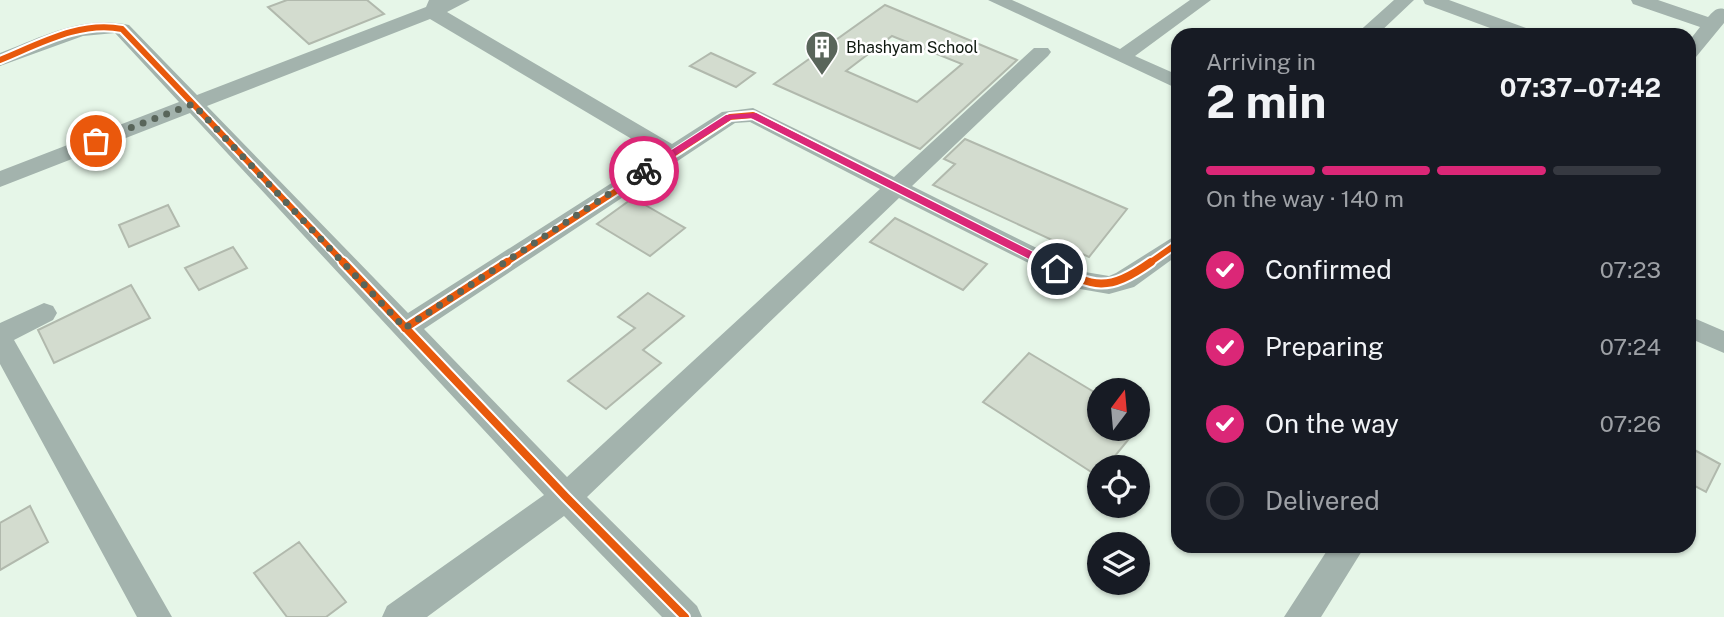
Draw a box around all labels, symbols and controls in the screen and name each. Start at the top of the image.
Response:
building icon: Bhashyam School [803,28,841,77]
place label: Bhashyam School [846,38,978,57]
text: Arriving in [1206,48,1316,75]
text: 07:37–07:42 [1500,72,1661,103]
text: 2 min [1206,74,1326,128]
pin [66,111,126,171]
icon: bag [77,122,115,160]
courier [609,136,679,206]
icon: bike [625,152,663,190]
text: On the way · 140 m [1206,185,1404,212]
pin [1027,239,1087,299]
icon: home [1038,250,1076,288]
icon: check [1206,251,1244,289]
text: Confirmed [1265,254,1392,285]
text: 07:23 [1600,256,1661,283]
icon: check [1206,328,1244,366]
text: Preparing [1265,331,1384,362]
text: 07:24 [1600,333,1661,360]
north arrow [1087,378,1150,441]
map controls [1087,378,1150,595]
icon: check [1206,405,1244,443]
text: On the way [1265,408,1399,439]
text: 07:26 [1600,410,1661,437]
button: locate [1087,455,1150,518]
text: Delivered [1265,485,1380,516]
button: layers [1087,532,1150,595]

